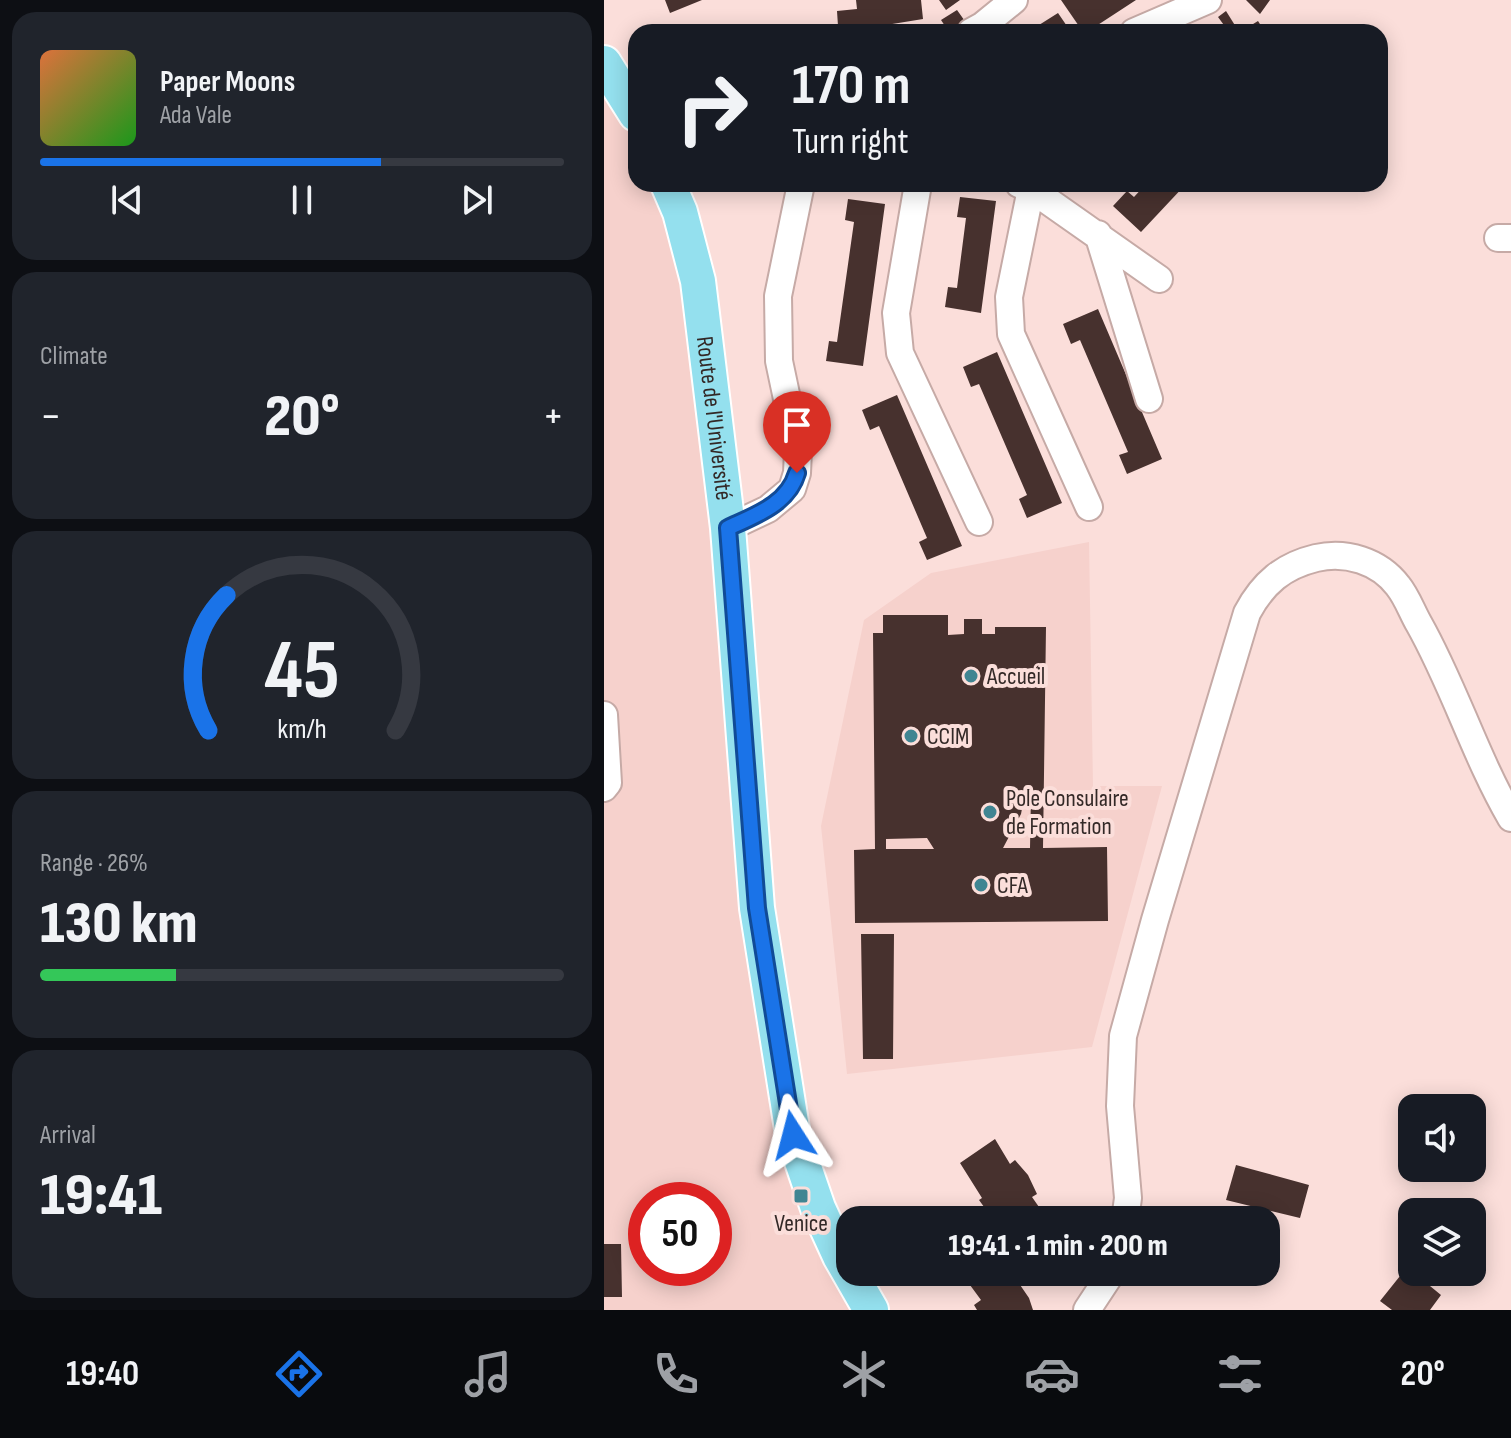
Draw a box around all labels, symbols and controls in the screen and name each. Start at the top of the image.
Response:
text: 170 m [792,53,910,120]
icon: right [660,56,764,160]
text: Paper Moons [160,64,295,100]
text: Ada Vale [160,100,232,131]
text: Turn right [792,121,909,164]
icon: previous [105,178,149,222]
icon: pause [280,178,324,222]
icon: next [455,178,499,222]
street label: Route de l'Université [690,335,739,502]
text: Climate [40,341,108,372]
text: 20° [264,381,340,453]
text: − [40,390,62,443]
text: + [542,390,564,443]
pin [763,391,831,473]
icon: arrive [775,403,819,447]
text: 45 [264,622,340,722]
place label: Accueil [986,662,1045,691]
marker: Accueil [962,667,980,685]
text: km/h [277,712,327,747]
place label: CCIM [927,722,969,751]
marker: CCIM [902,727,920,745]
place label: Pole Consulaire de Formation [1006,784,1129,841]
marker: Pole Consulaire de Formation [981,803,999,821]
text: Range · 26% [40,848,148,879]
place label: CFA [997,871,1029,900]
marker: CFA [972,876,990,894]
text: 130 km [40,888,198,960]
position arrow [751,1093,835,1177]
map controls [1398,1094,1486,1286]
button: sound [1398,1094,1486,1182]
text: Arrival [40,1120,96,1151]
text: 19:41 [40,1160,162,1232]
speed limit sign: 50 [628,1182,732,1286]
marker: Venice [792,1187,810,1205]
button: layers [1398,1198,1486,1286]
place label: Venice [774,1209,828,1238]
text: 19:41 · 1 min · 200 m [948,1228,1168,1264]
icon: directions [271,1346,327,1402]
icon: music [460,1346,516,1402]
icon: phone [648,1346,704,1402]
icon: climate [836,1346,892,1402]
icon: car [1024,1346,1080,1402]
icon: filters [1212,1346,1268,1402]
text: 19:40 [66,1353,139,1396]
text: 20° [1401,1353,1445,1396]

